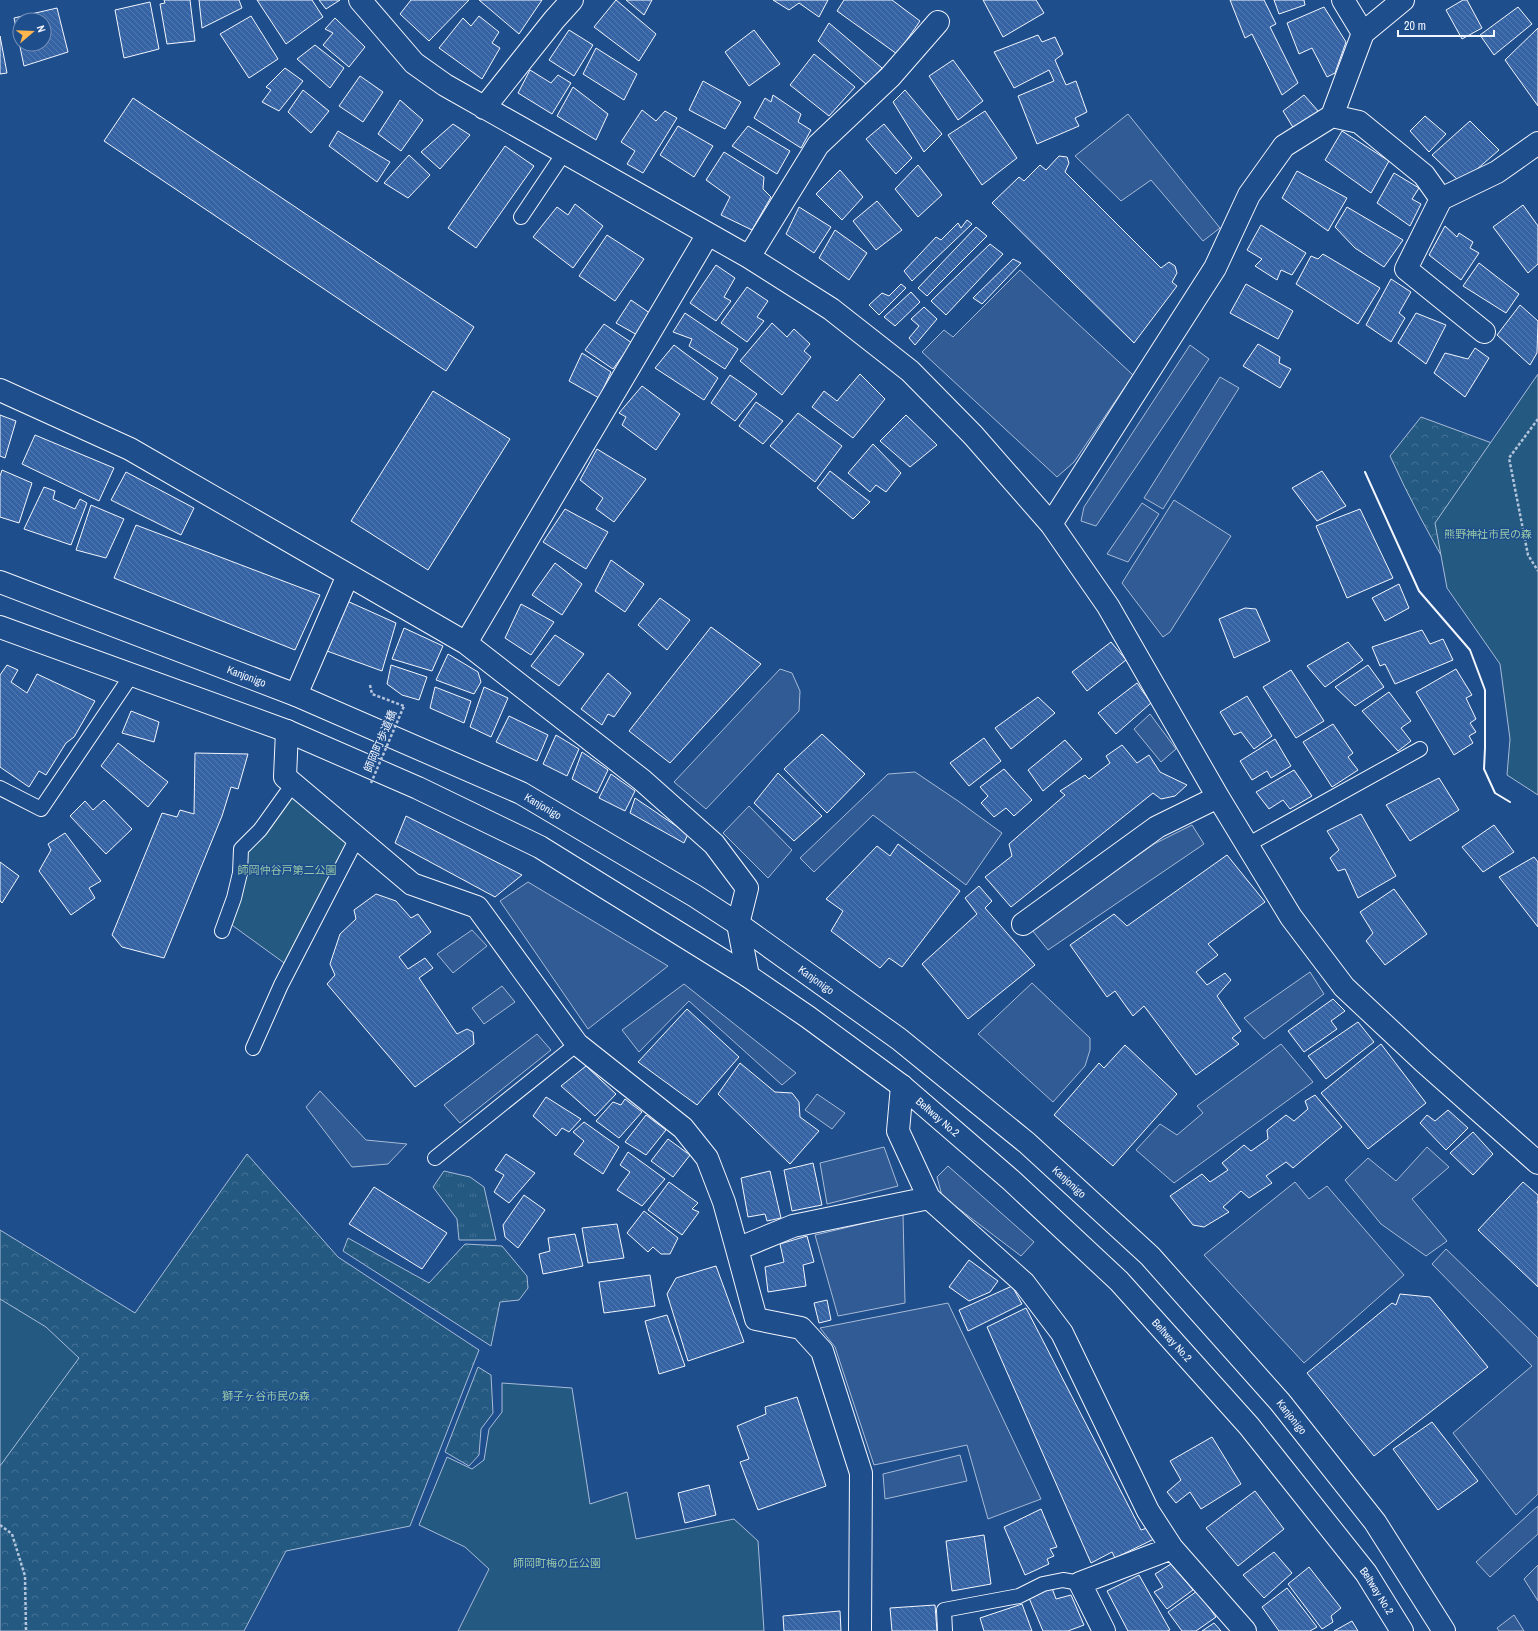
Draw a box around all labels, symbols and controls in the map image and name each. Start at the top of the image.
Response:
north arrow [12,12,52,52]
scale bar [1398,12,1494,38]
text: 20 m [1404,18,1426,34]
text: N [34,23,49,34]
park label: 熊野神社市民の森 [1444,527,1532,541]
street label: Kanjonigo [225,662,268,690]
street label: 師岡町歩道橋 [361,708,399,774]
street label: Kanjonigo [522,790,564,823]
park label: 師岡仲谷戸第二公園 [238,863,337,877]
street label: Kanjonigo [796,962,837,997]
street label: Beltway No.2 [913,1094,963,1140]
street label: Kanjonigo [1050,1163,1089,1201]
street label: Beltway No.2 [1149,1316,1195,1365]
park label: 獅子ヶ谷市民の森 [222,1389,310,1403]
street label: Kanjonigo [1274,1397,1310,1437]
park label: 師岡町梅の丘公園 [513,1556,601,1570]
street label: Beltway No.2 [1357,1564,1397,1617]

